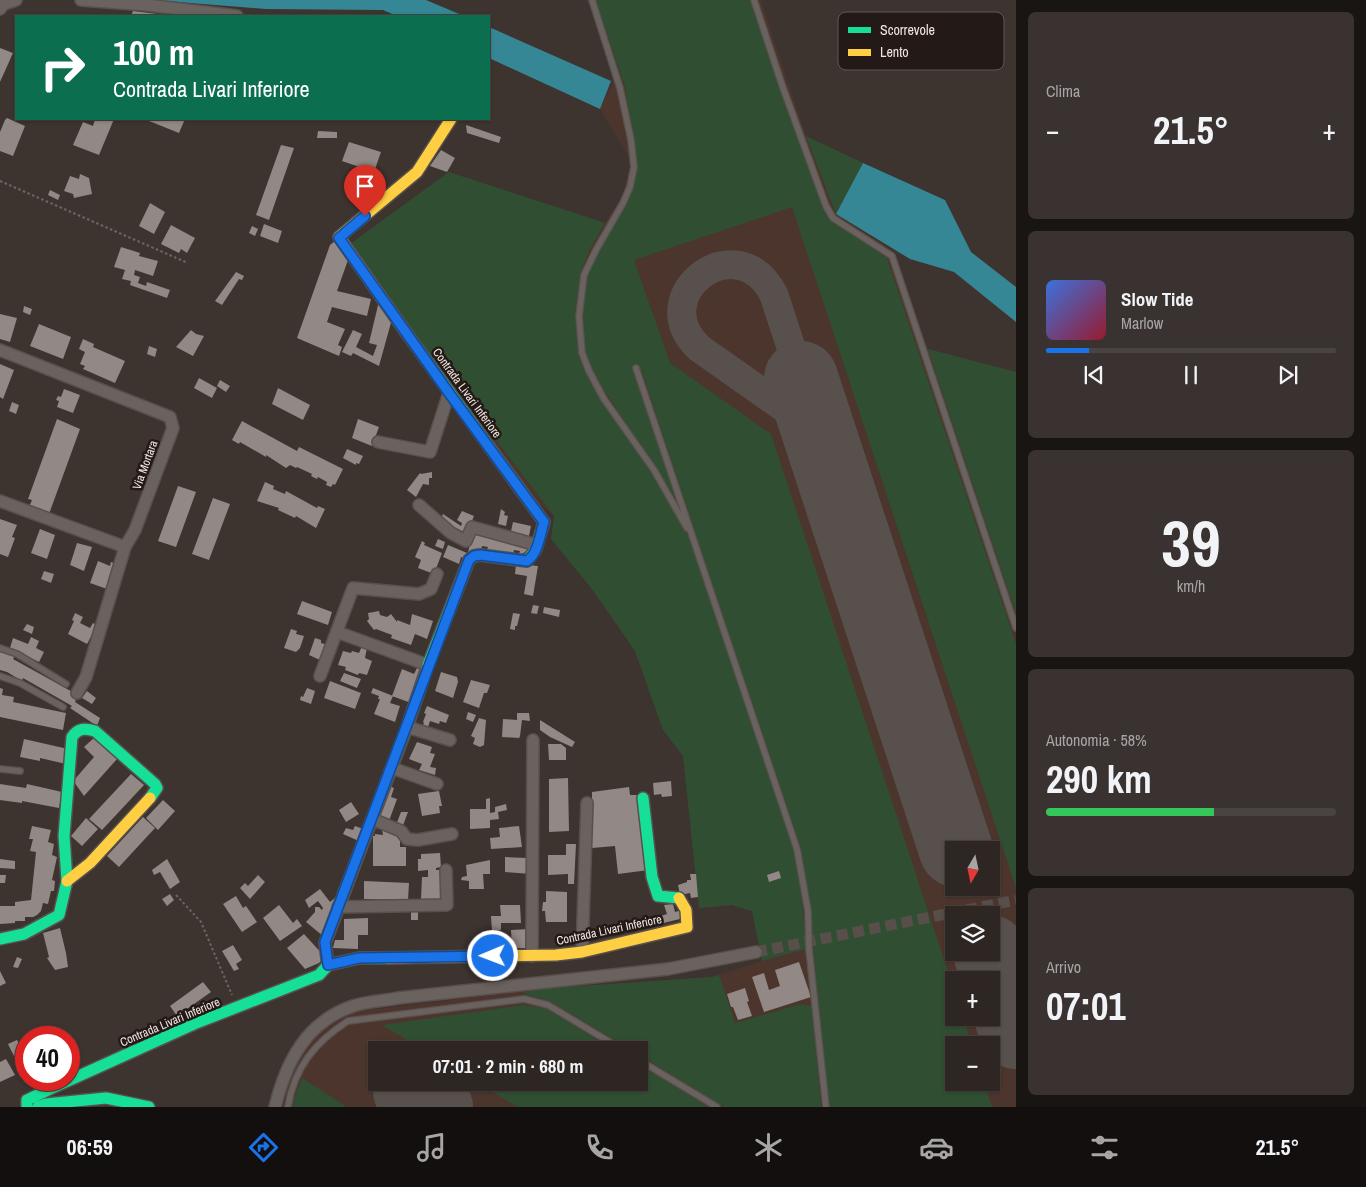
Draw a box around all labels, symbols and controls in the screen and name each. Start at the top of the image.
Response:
legend [838,12,1004,70]
text: Scorrevole [880,21,935,39]
text: 100 m [113,29,194,76]
icon: right [30,35,95,100]
text: Lento [880,43,909,61]
text: Contrada Livari Inferiore [113,74,310,104]
text: Clima [1046,80,1080,102]
text: 21.5° [1153,105,1229,156]
text: − [1046,111,1059,149]
text: + [1323,111,1336,149]
pin [344,165,386,216]
icon: arrive [351,172,379,200]
text: Slow Tide [1121,286,1193,312]
text: Marlow [1121,312,1163,334]
street label: Contrada Livari Inferiore [429,345,505,441]
icon: previous [1080,361,1108,389]
icon: pause [1177,361,1205,389]
icon: next [1274,361,1302,389]
street label: Via Mortara [129,438,161,492]
text: 39 [1161,499,1221,586]
text: km/h [1177,575,1205,597]
text: Autonomia · 58% [1046,729,1147,751]
text: 290 km [1046,754,1152,805]
north arrow [945,841,1000,896]
map controls [945,841,1000,1091]
button: layers [945,906,1000,961]
street label: Contrada Livari Inferiore [555,911,663,949]
position arrow [466,929,518,981]
text: Arrivo [1046,956,1081,978]
button: + [945,971,1000,1026]
text: 07:01 [1046,981,1126,1032]
street label: Contrada Livari Inferiore [118,994,222,1050]
speed limit sign: 40 [15,1026,80,1091]
button: − [945,1036,1000,1091]
text: 07:01 · 2 min · 680 m [433,1053,583,1079]
icon: directions [246,1130,281,1165]
icon: music [414,1130,449,1165]
icon: phone [582,1130,617,1165]
icon: climate [751,1130,786,1165]
icon: car [919,1130,954,1165]
icon: filters [1087,1130,1122,1165]
text: 06:59 [67,1132,113,1162]
text: 21.5° [1255,1132,1299,1162]

